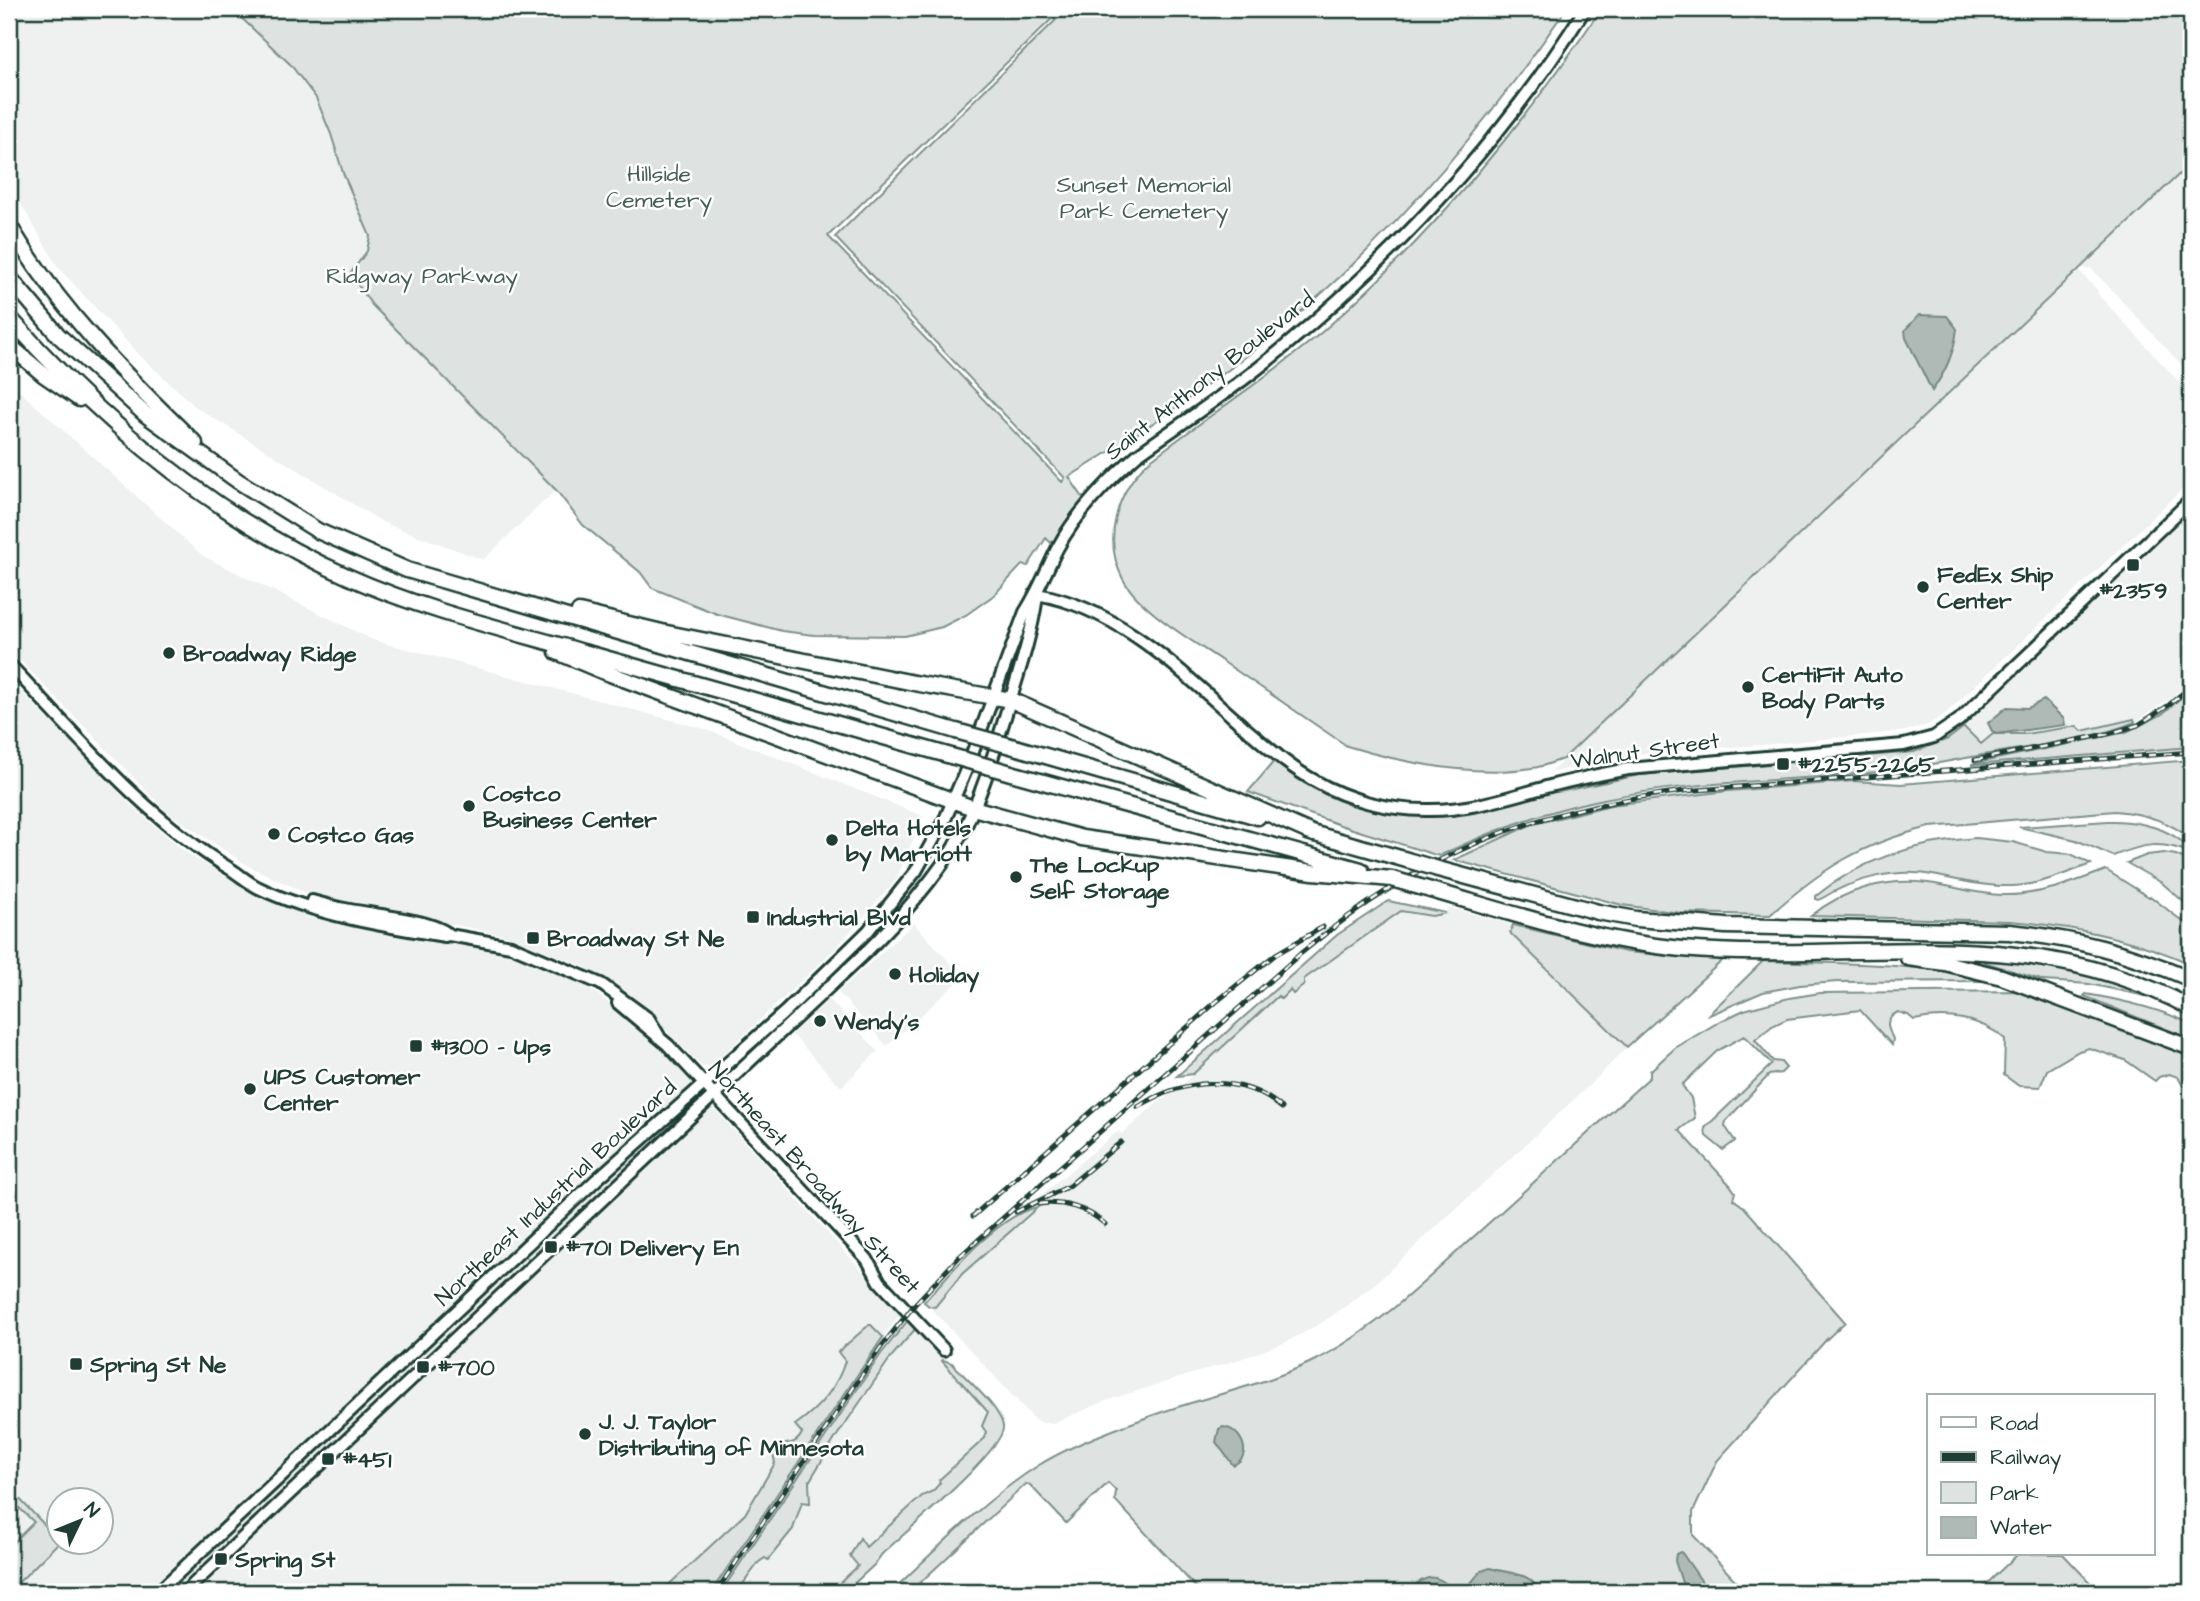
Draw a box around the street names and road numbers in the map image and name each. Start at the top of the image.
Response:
street label: Saint Anthony Boulevard [1098,284,1322,469]
street label: Walnut Street [1569,725,1722,777]
street label: Northeast Broadway Street [700,1054,928,1302]
street label: Northeast Industrial Boulevard [428,1072,684,1314]

